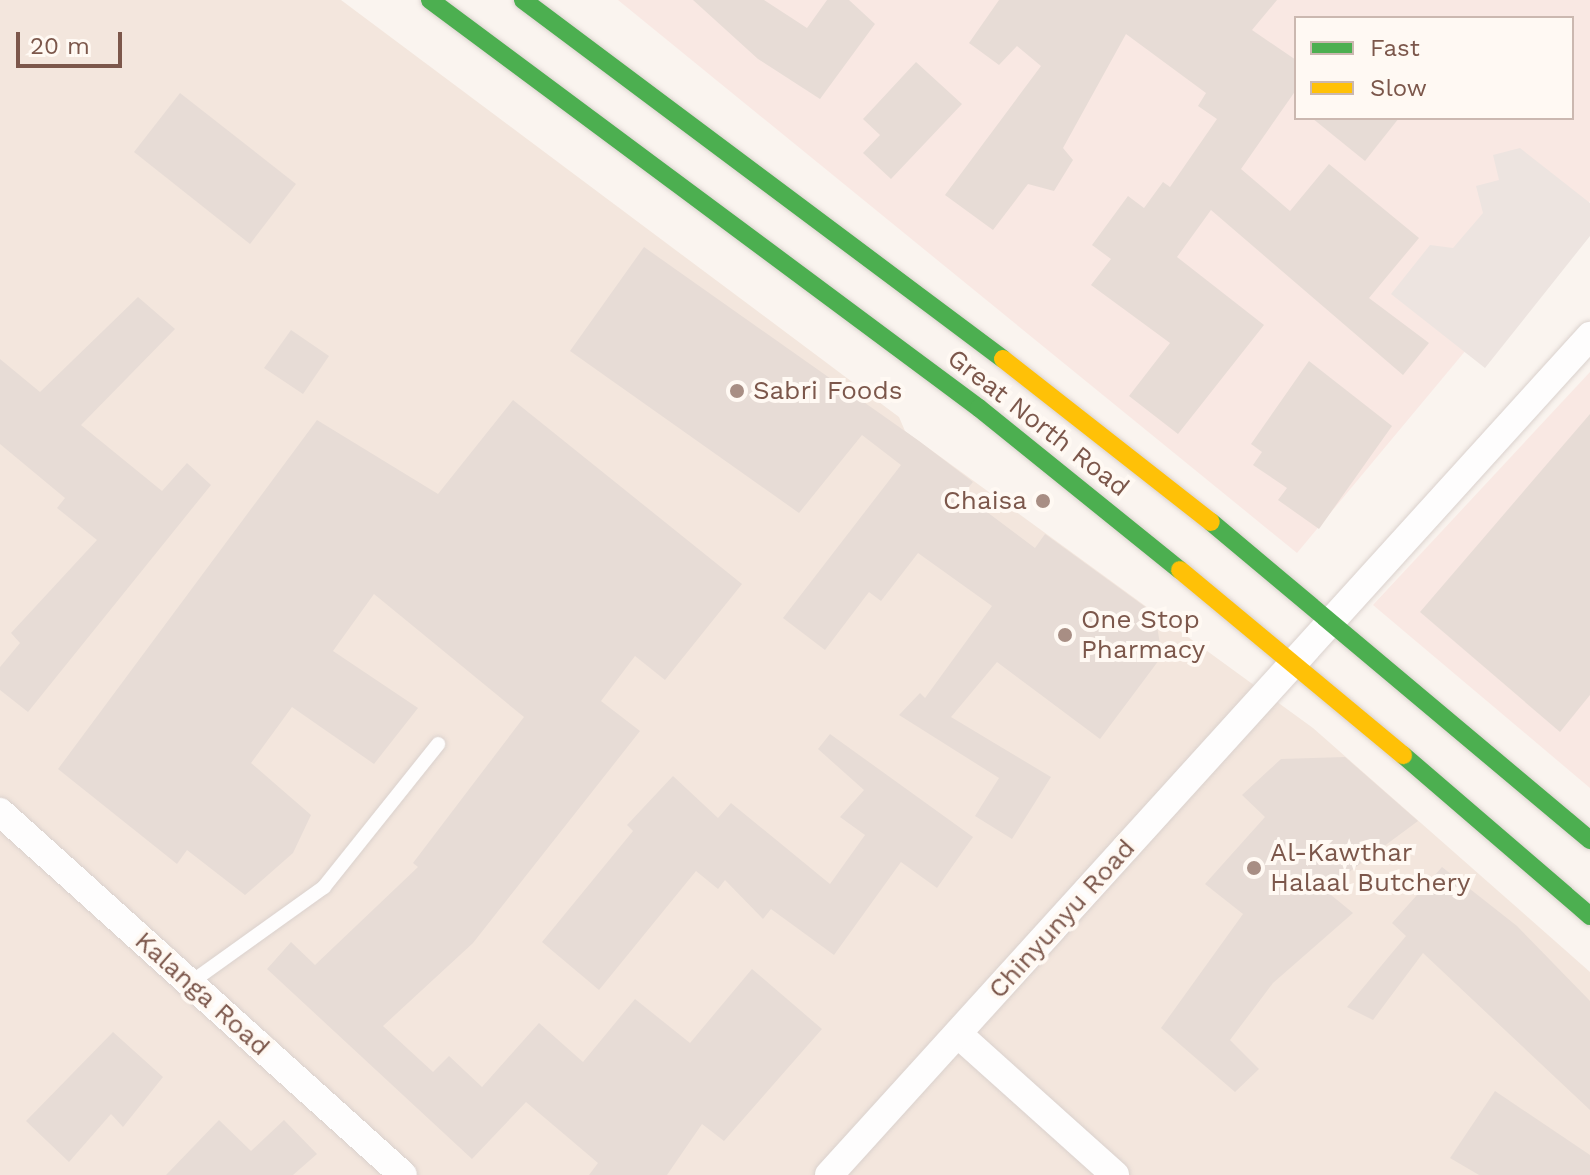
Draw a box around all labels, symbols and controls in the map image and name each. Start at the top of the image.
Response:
scale bar [20,16,126,66]
legend [1294,16,1574,120]
text: 20 m [30,32,90,60]
text: Fast [1370,34,1420,62]
text: Slow [1370,74,1427,102]
street label: Great North Road [941,342,1135,504]
place label: Sabri Foods [753,375,902,407]
marker: Sabri Foods [728,382,746,400]
place label: Chaisa [943,485,1027,517]
marker: Chaisa [1034,492,1052,510]
place label: One Stop Pharmacy [1081,604,1205,666]
marker: One Stop Pharmacy [1056,626,1074,644]
street label: Chinyunyu Road [982,833,1142,1005]
place label: Al-Kawthar Halaal Butchery [1270,837,1471,898]
marker: Al-Kawthar Halaal Butchery [1245,859,1263,877]
street label: Kalanga Road [128,925,276,1063]

